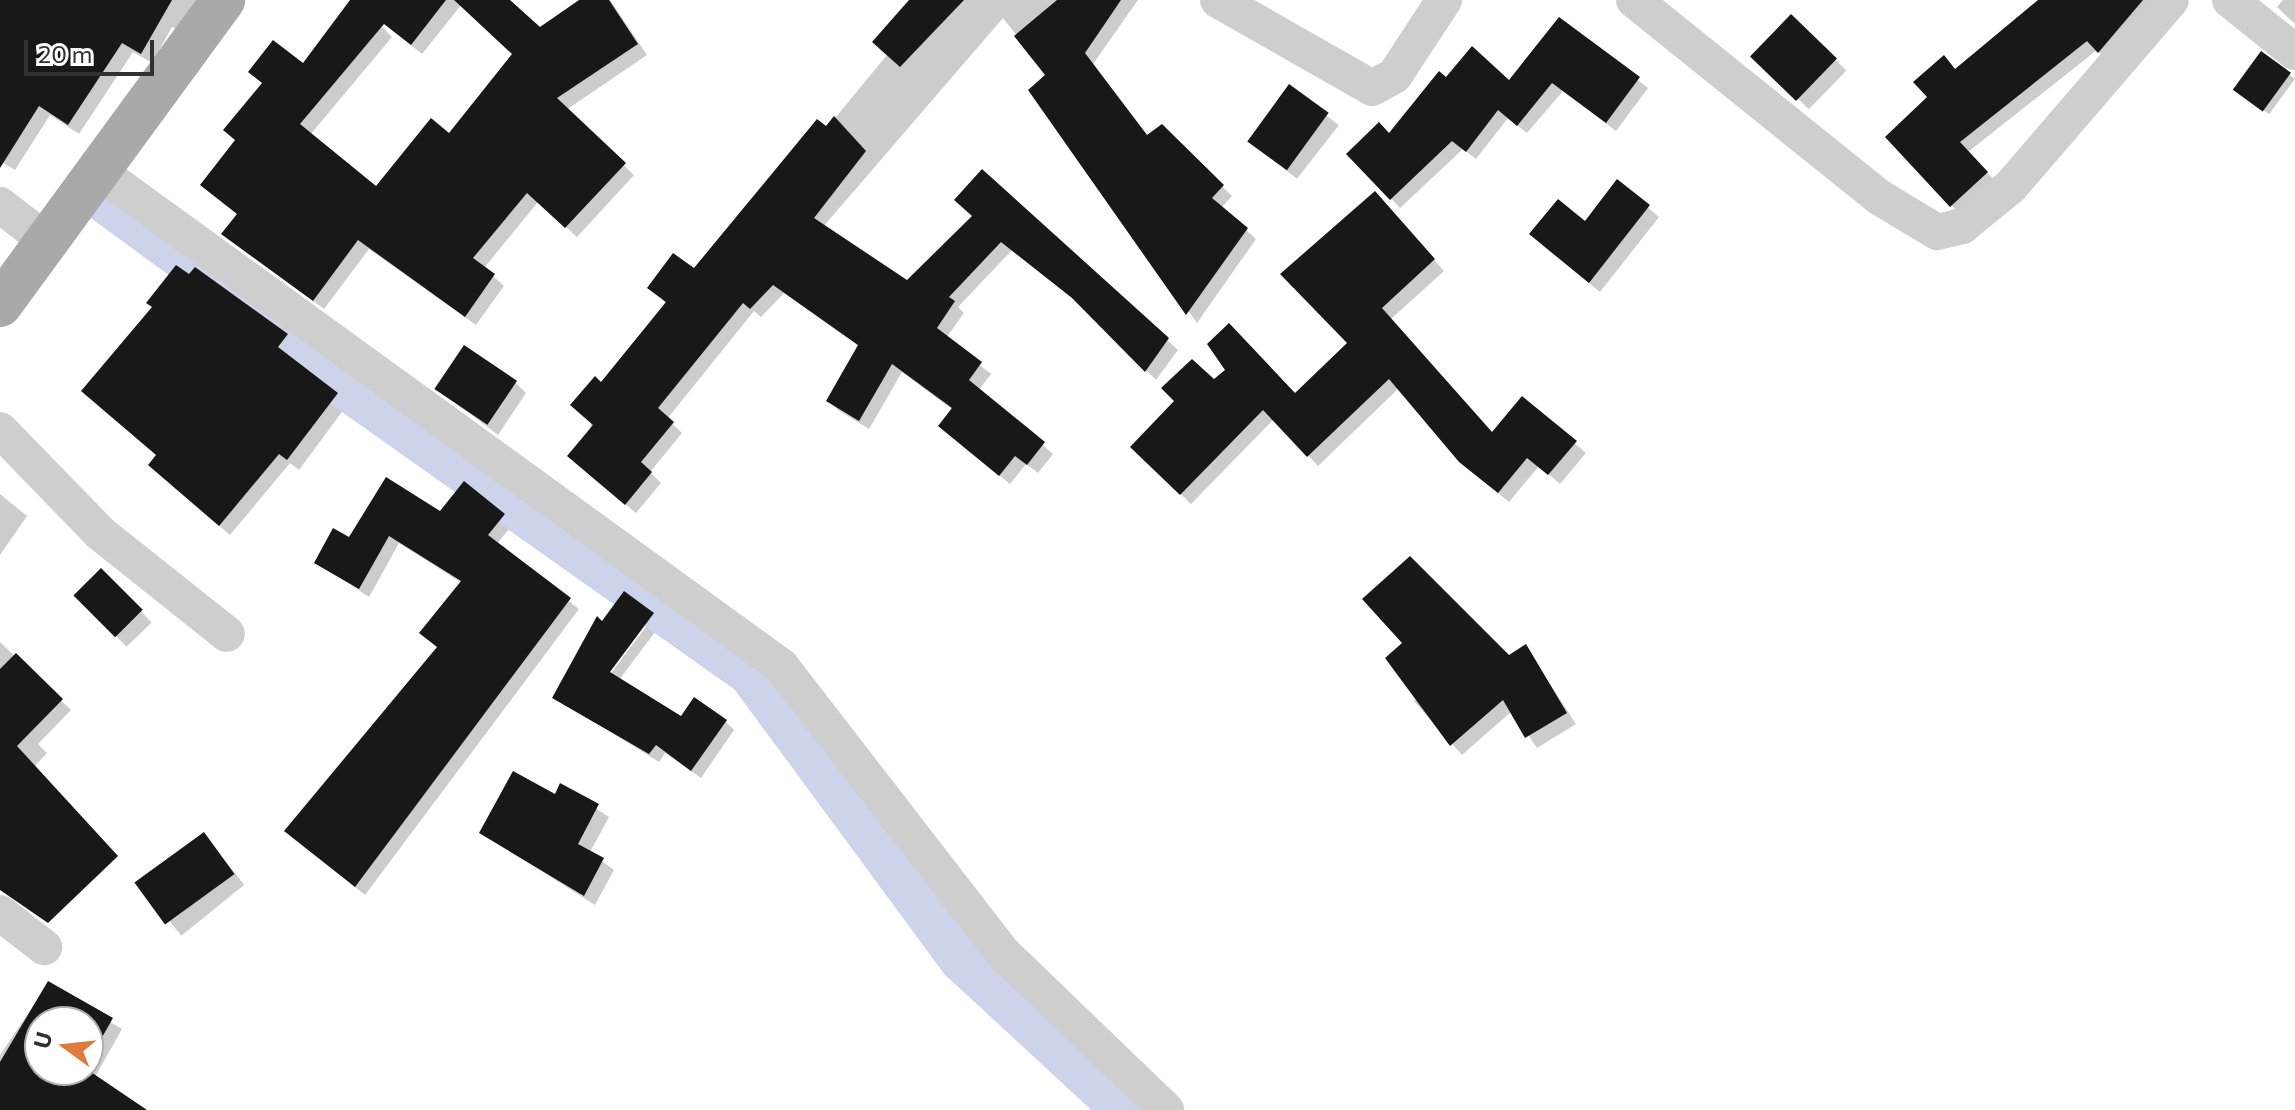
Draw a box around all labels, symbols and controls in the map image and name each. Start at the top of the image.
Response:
scale bar [28,24,158,74]
text: 20 m [38,39,92,68]
north arrow [24,1006,104,1086]
text: U [27,1029,57,1051]

